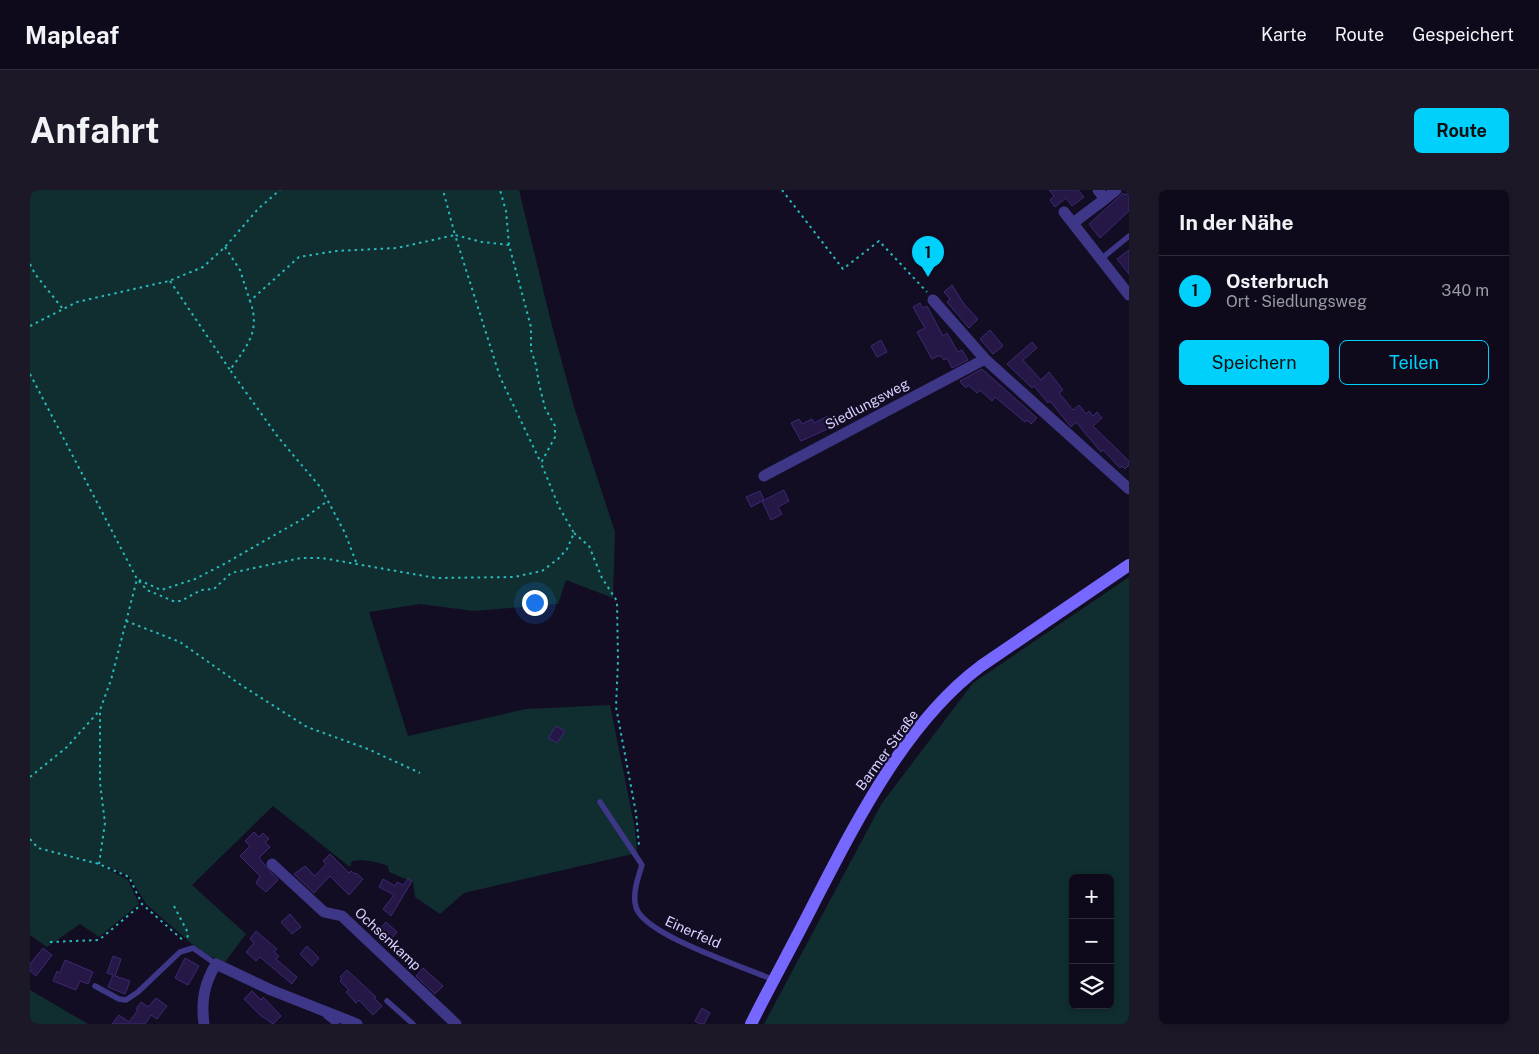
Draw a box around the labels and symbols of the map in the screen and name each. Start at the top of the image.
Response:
pin: 1 [912,236,944,277]
street label: Siedlungsweg [822,375,912,433]
your location [522,590,548,616]
street label: Barmer Straße [853,707,921,793]
street label: Ochsenkamp [352,904,424,974]
street label: Einerfeld [663,913,723,951]

